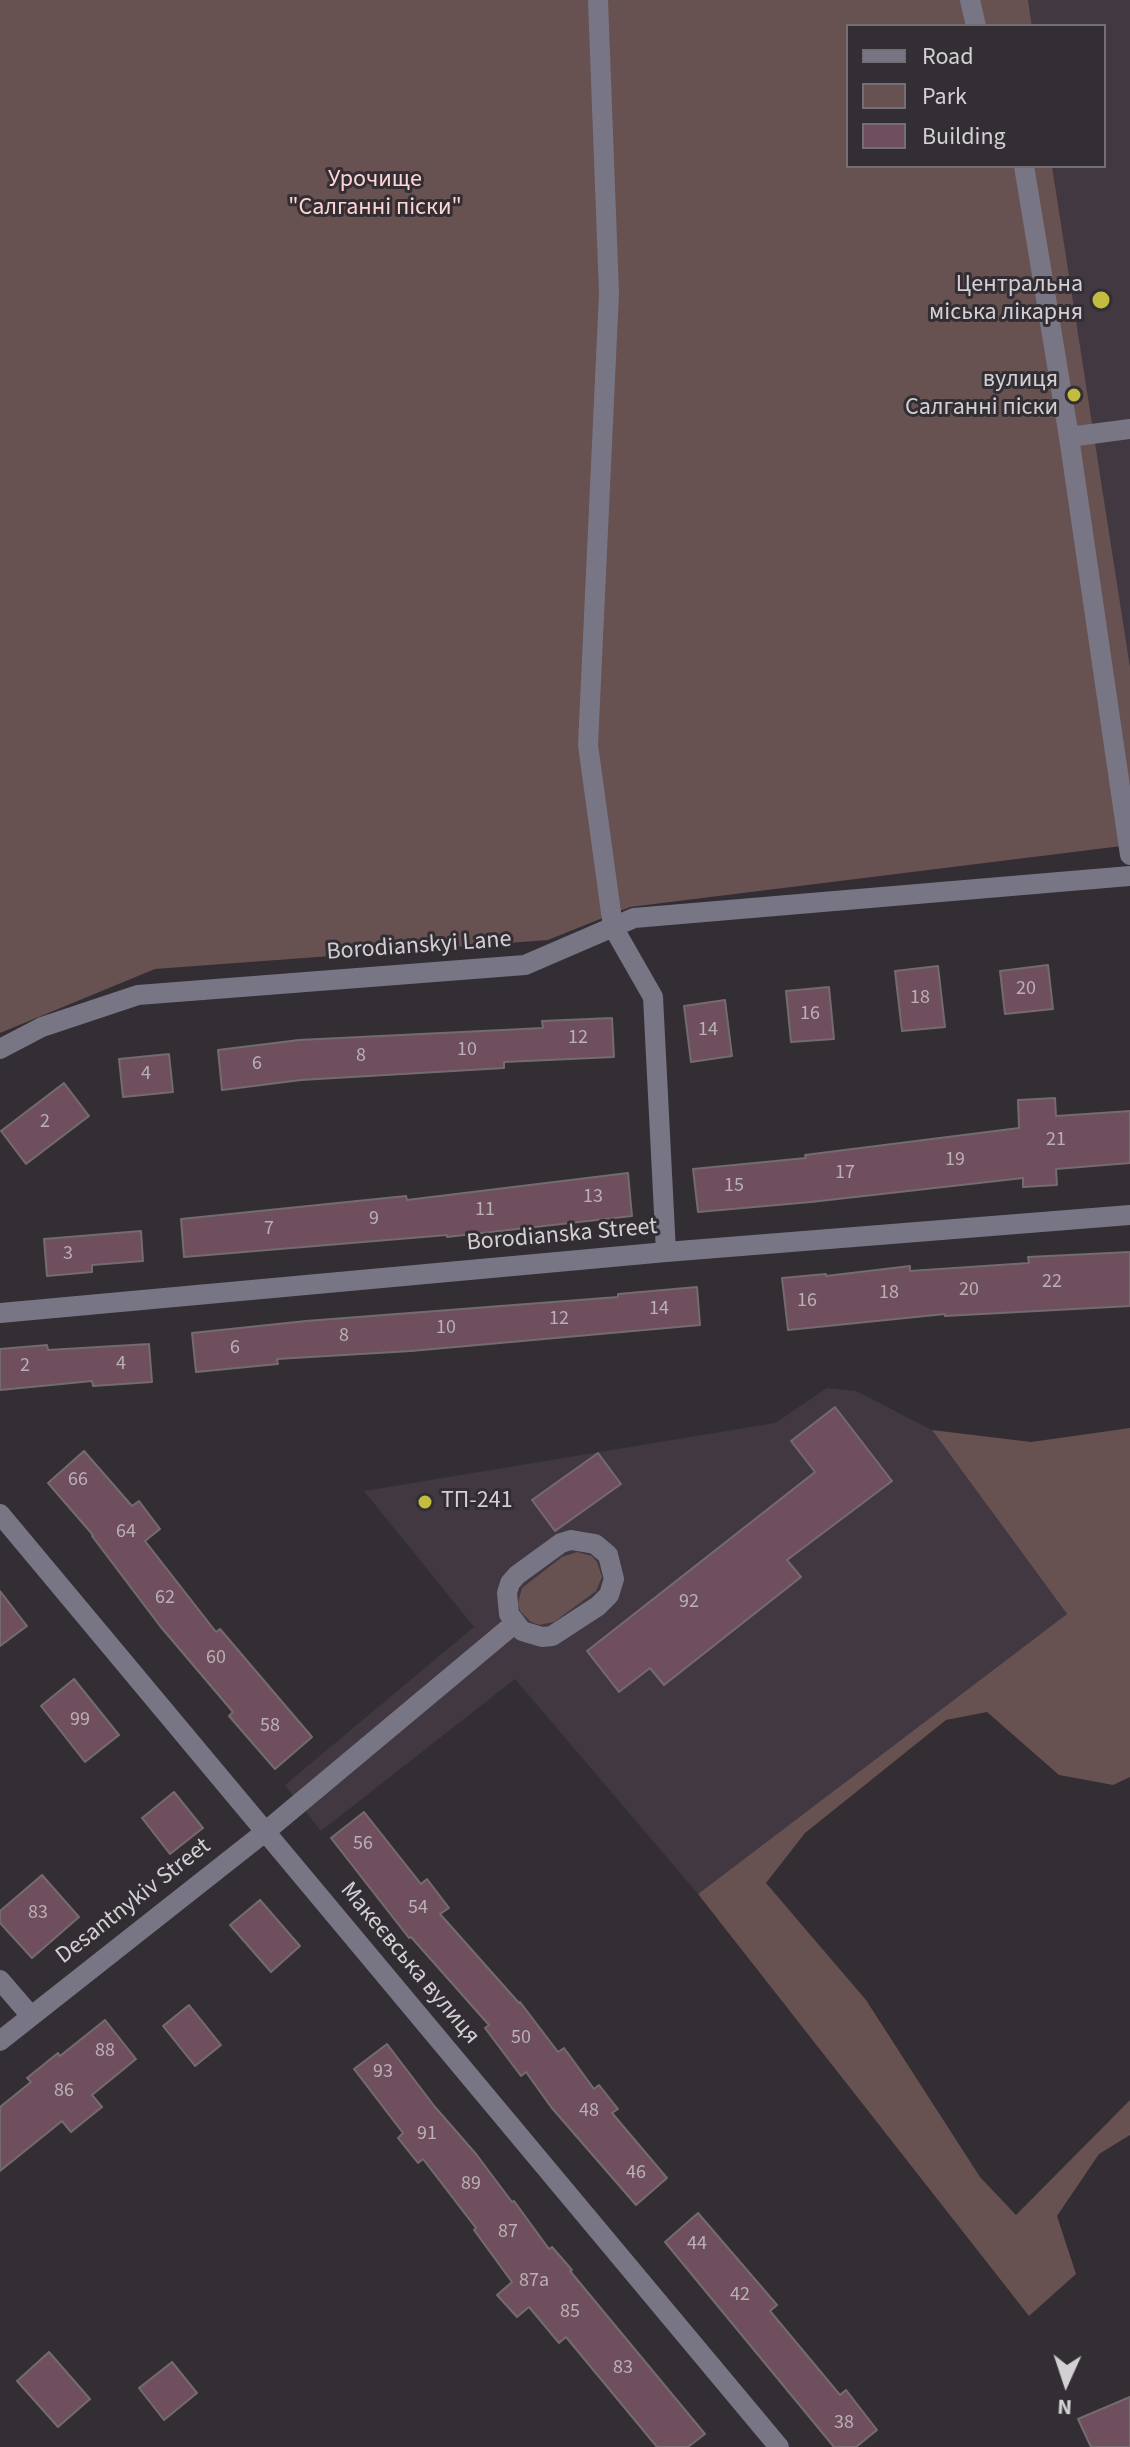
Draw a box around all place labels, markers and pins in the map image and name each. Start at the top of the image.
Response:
place label: Центральна міська лікарня [929,272,1083,328]
marker: Центральна міська лікарня [1090,289,1112,311]
place label: вулиця Салганні піски [905,367,1058,423]
marker: вулиця Салганні піски [1065,386,1083,404]
place label: ТП-241 [441,1488,513,1516]
marker: ТП-241 [416,1493,434,1511]

